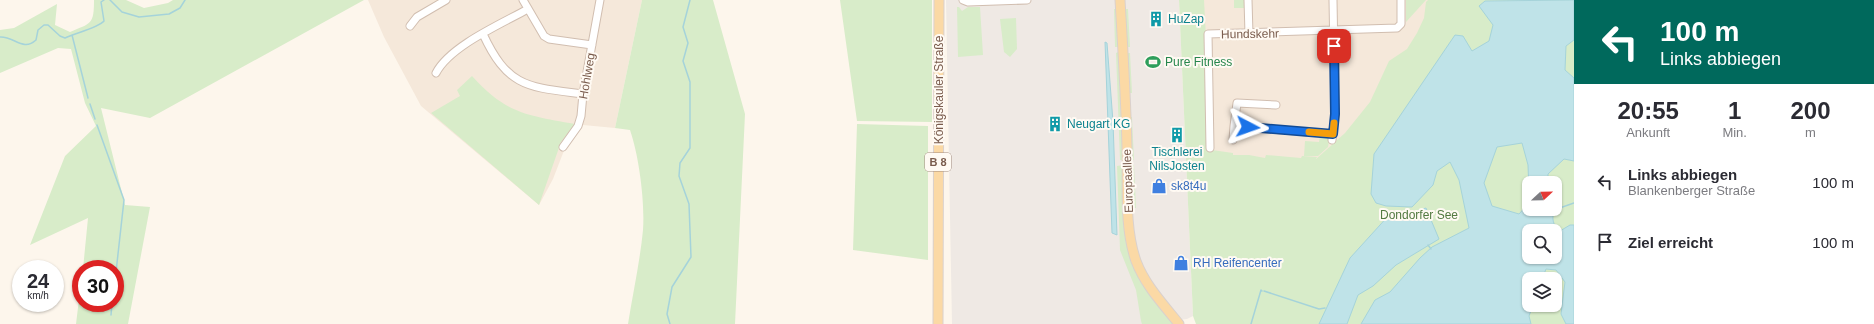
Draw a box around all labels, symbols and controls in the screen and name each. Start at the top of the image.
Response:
building icon: HuZap [1147,10,1165,28]
place label: HuZap [1168,12,1204,26]
icon: left [1594,16,1646,68]
text: 100 m [1660,16,1739,47]
street label: Hundskehr [1221,26,1279,42]
pin [1317,29,1351,63]
street label: Königskauler Straße [932,35,946,144]
icon: arrive [1323,35,1345,57]
text: Links abbiegen [1660,49,1781,69]
street label: Hohlweg [576,52,598,100]
sports icon: Pure Fitness [1144,53,1162,71]
place label: Pure Fitness [1165,55,1232,69]
text: 20:55 [1618,97,1679,124]
text: 1 [1728,97,1741,124]
text: 200 [1790,97,1831,124]
position arrow [1227,106,1269,148]
building icon: Neugart KG [1046,115,1064,133]
place label: Neugart KG [1067,117,1130,131]
text: Ankunft [1626,125,1670,140]
text: Min. [1722,125,1747,140]
text: m [1805,125,1816,140]
building icon: Tischlerei NilsJosten [1168,126,1186,144]
place label: Tischlerei NilsJosten [1149,145,1205,173]
street label: Europaallee [1120,148,1136,213]
road number: B 8 [925,153,951,171]
text: Links abbiegen [1628,166,1737,183]
icon: left [1594,171,1616,193]
text: 100 m [1812,174,1854,191]
north arrow [1522,176,1562,216]
map controls [1522,176,1562,312]
shop icon: sk8t4u [1150,177,1168,195]
place label: sk8t4u [1171,179,1206,193]
text: Blankenberger Straße [1628,183,1755,198]
park label: Dondorfer See [1380,208,1458,222]
button: search [1522,224,1562,264]
icon: arrive [1594,231,1616,253]
text: Ziel erreicht [1628,234,1713,251]
text: 100 m [1812,234,1854,251]
shop icon: RH Reifencenter [1172,254,1190,272]
place label: RH Reifencenter [1193,256,1282,270]
speed limit sign: 30 [72,260,124,312]
text: 24 [27,270,49,292]
button: layers [1522,272,1562,312]
text: km/h [27,290,49,301]

